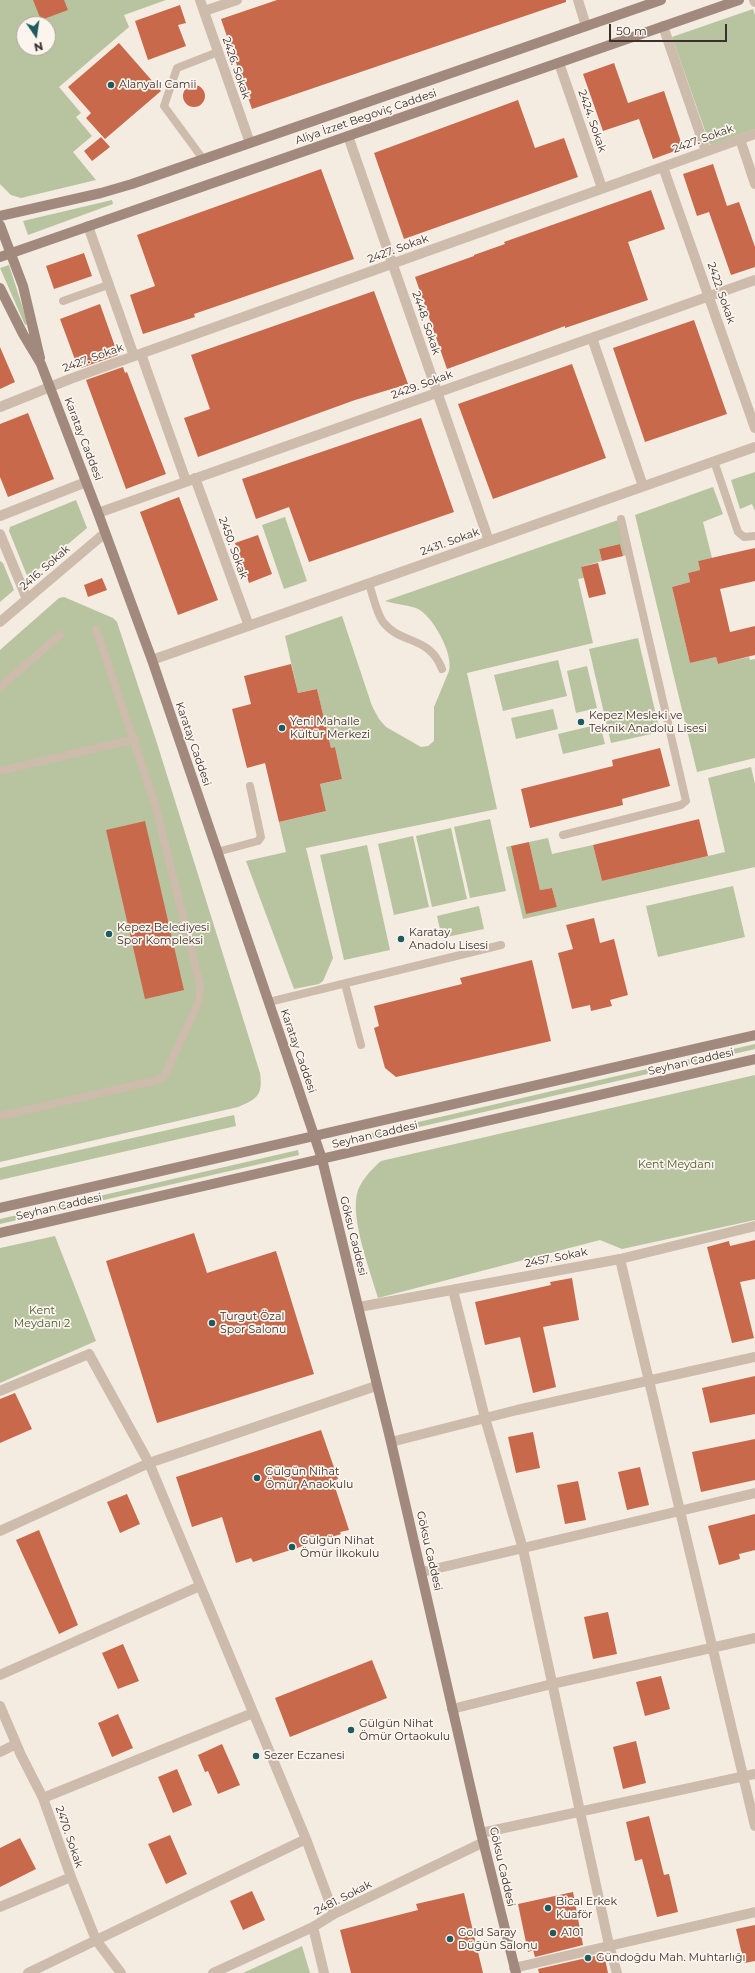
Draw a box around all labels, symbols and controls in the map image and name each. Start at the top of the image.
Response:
north arrow [16,16,56,56]
scale bar [611,16,729,42]
text: 50 m [616,23,647,38]
street label: 2426. Sokak [219,35,253,101]
text: N [33,39,44,55]
place label: Alanyalı Camii [119,78,196,92]
marker: Alanyalı Camii [106,80,116,90]
street label: Aliya İzzet Begoviç Caddesi [294,87,438,147]
street label: 2424. Sokak [575,88,609,154]
street label: 2427. Sokak [671,122,735,156]
street label: 2427. Sokak [366,232,430,266]
street label: 2422. Sokak [704,260,738,326]
street label: 2448. Sokak [409,290,443,356]
street label: 2427. Sokak [61,341,125,375]
street label: 2429. Sokak [389,368,455,402]
street label: Karatay Caddesi [61,396,105,482]
street label: 2450. Sokak [216,515,250,581]
street label: 2431. Sokak [419,525,481,559]
street label: 2416. Sokak [17,543,73,593]
street label: Karatay Caddesi [172,700,214,788]
place label: Kepez Mesleki ve Teknik Anadolu Lisesi [589,709,707,735]
place label: Yeni Mahalle Kültür Merkezi [290,715,370,741]
marker: Kepez Mesleki ve Teknik Anadolu Lisesi [576,717,586,727]
marker: Yeni Mahalle Kültür Merkezi [277,723,287,733]
place label: Kepez Belediyesi Spor Kompleksi [117,921,209,947]
place label: Karatay Anadolu Lisesi [409,926,488,952]
marker: Kepez Belediyesi Spor Kompleksi [104,929,114,939]
marker: Karatay Anadolu Lisesi [396,934,406,944]
street label: Karatay Caddesi [277,1007,319,1095]
street label: Seyhan Caddesi [647,1046,735,1078]
street label: Seyhan Caddesi [331,1119,419,1151]
park label: Kent Meydanı [638,1158,714,1172]
street label: Seyhan Caddesi [15,1191,103,1223]
street label: Göksu Caddesi [337,1195,369,1277]
street label: 2457. Sokak [524,1245,588,1271]
park label: Kent Meydanı 2 [14,1304,70,1330]
place label: Turgut Özal Spor Salonu [220,1310,286,1336]
marker: Turgut Özal Spor Salonu [207,1318,217,1328]
place label: Gülgün Nihat Ömür Anaokulu [265,1465,354,1491]
marker: Gülgün Nihat Ömür Anaokulu [252,1473,262,1483]
street label: Göksu Caddesi [413,1510,445,1592]
place label: Gülgün Nihat Ömür İlkokulu [300,1534,379,1560]
marker: Gülgün Nihat Ömür İlkokulu [287,1542,297,1552]
place label: Gülgün Nihat Ömür Ortaokulu [359,1717,450,1743]
marker: Gülgün Nihat Ömür Ortaokulu [346,1725,356,1735]
place label: Sezer Eczanesi [264,1749,345,1763]
marker: Sezer Eczanesi [251,1751,261,1761]
street label: 2470. Sokak [52,1804,86,1870]
street label: Göksu Caddesi [486,1826,518,1908]
street label: 2481. Sokak [312,1878,374,1918]
place label: Bical Erkek Kuaför [556,1895,617,1921]
marker: Bical Erkek Kuaför [543,1903,553,1913]
place label: Gold Saray Düğün Salonu [458,1926,538,1952]
place label: A101 [561,1926,584,1940]
marker: A101 [548,1928,558,1938]
marker: Gold Saray Düğün Salonu [445,1934,455,1944]
place label: Gündoğdu Mah. Muhtarlığı [596,1951,745,1965]
marker: Gündoğdu Mah. Muhtarlığı [583,1953,593,1963]

